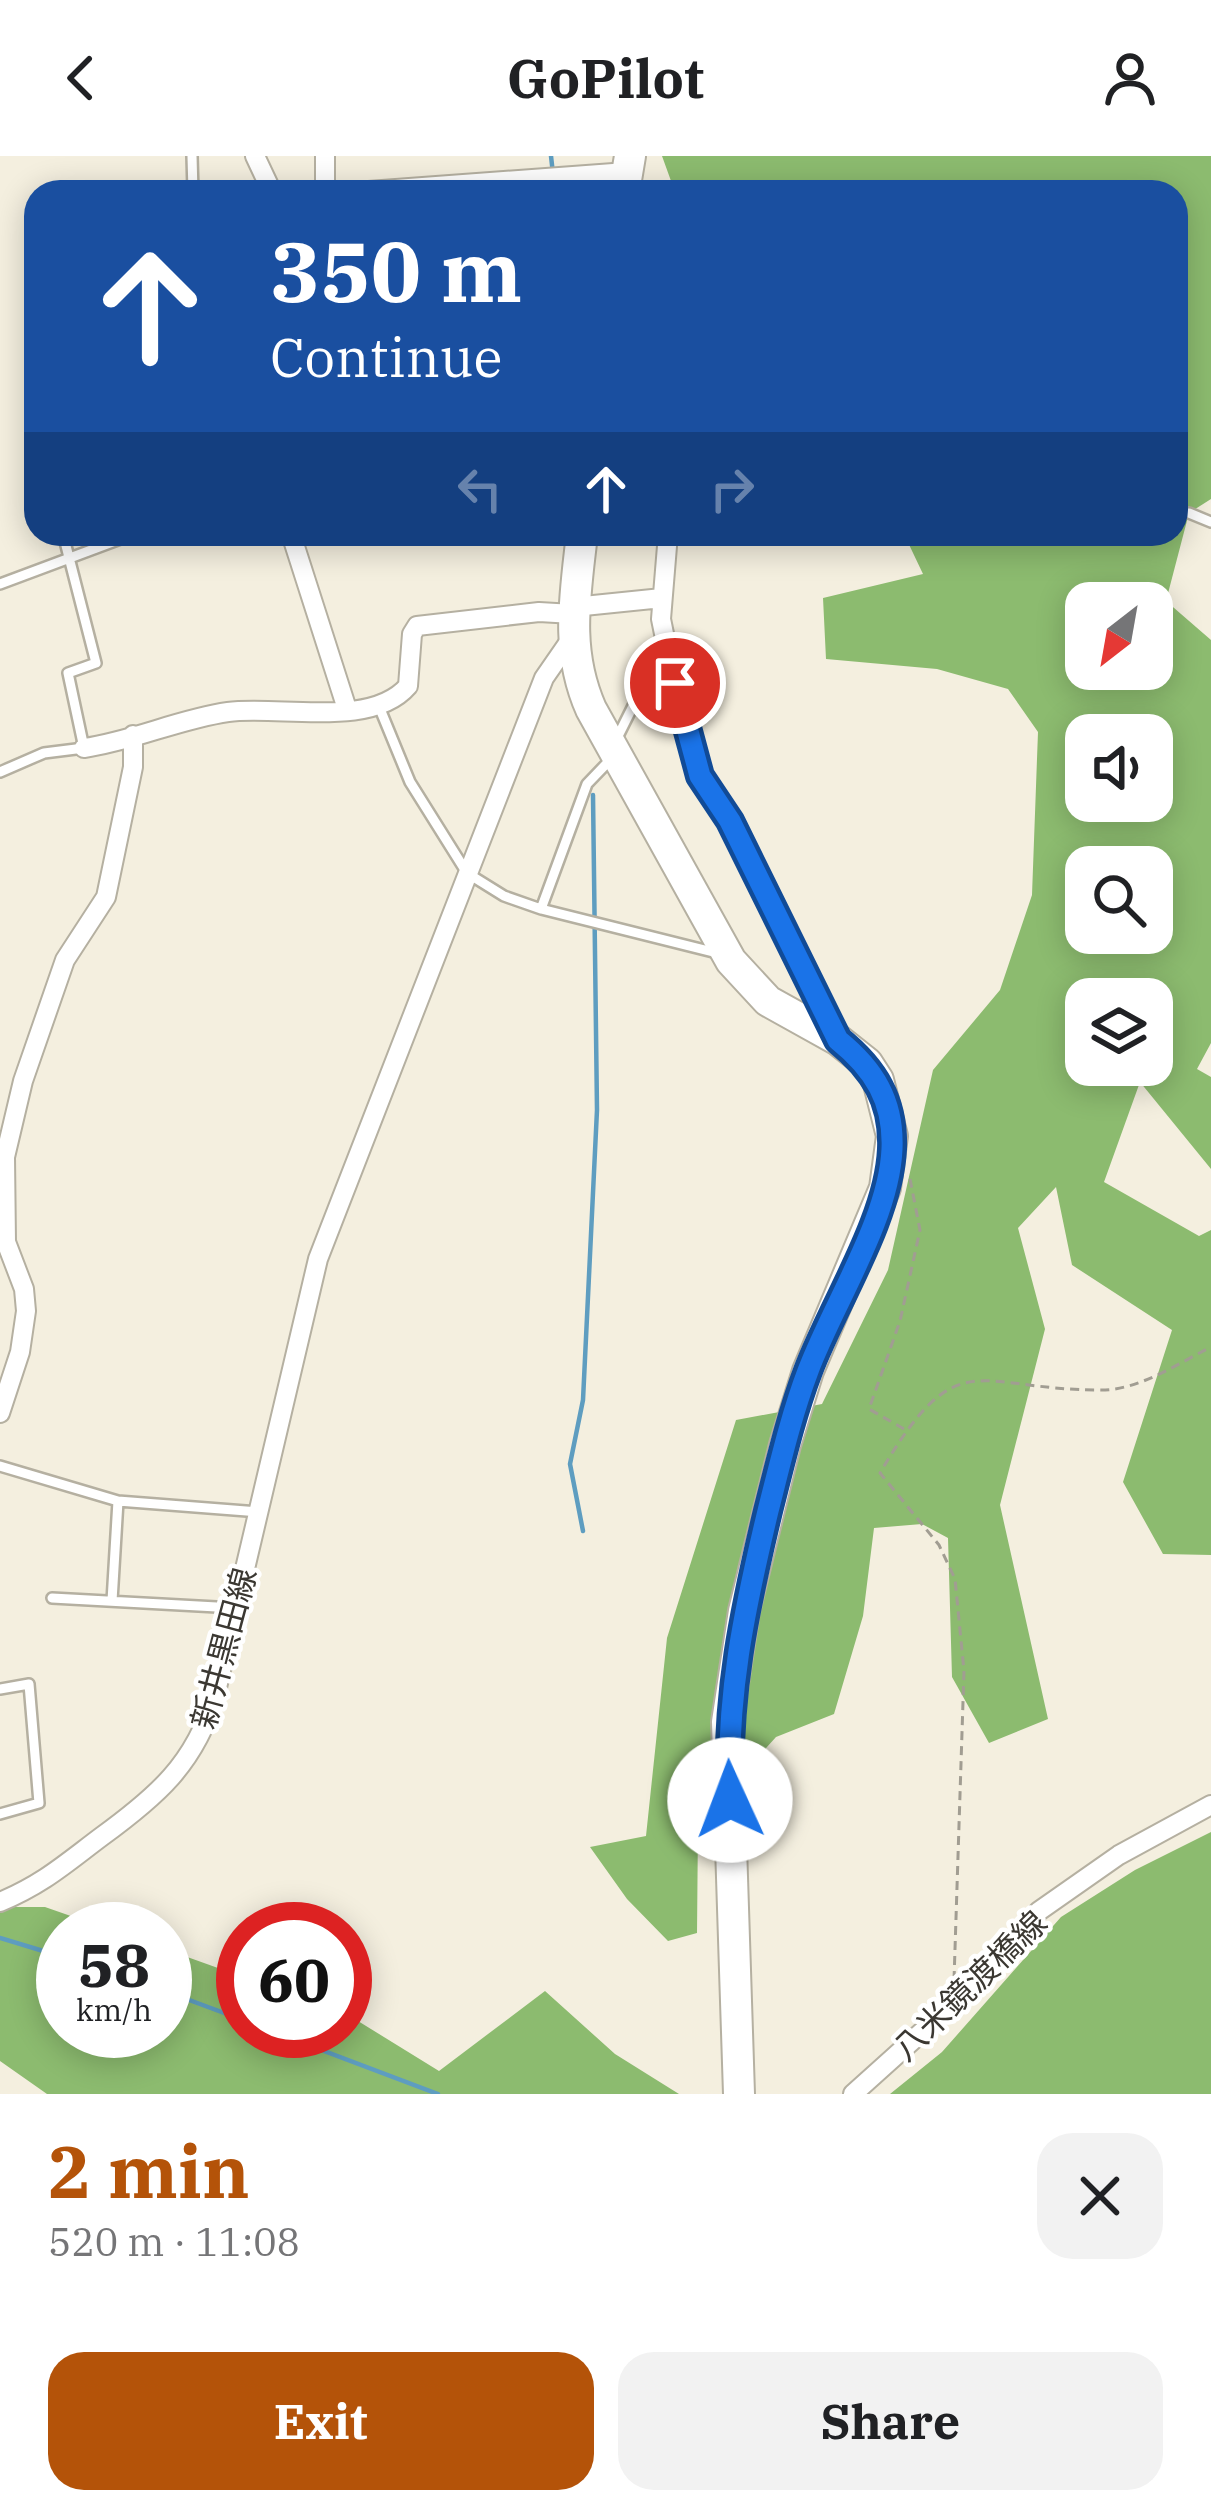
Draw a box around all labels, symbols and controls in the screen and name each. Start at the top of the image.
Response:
text: GoPilot [507,43,704,113]
icon: back [48,45,114,111]
icon: person [1097,45,1163,111]
text: 350 m [270,216,522,325]
icon: ahead [72,228,228,384]
text: Continue [270,322,502,392]
icon: left [447,456,513,522]
icon: ahead [573,456,639,522]
icon: right [699,456,765,522]
north arrow [1065,582,1173,690]
map controls [1065,582,1173,1086]
pin [624,632,726,734]
icon: arrive [642,650,708,716]
button: sound [1065,714,1173,822]
button: search [1065,846,1173,954]
button: layers [1065,978,1173,1086]
street label: 新井黒田線 [181,1563,265,1733]
position arrow [667,1737,793,1863]
street label: 八米鏡渡橋線 [883,1901,1055,2069]
speed limit sign: 60 [216,1902,372,2058]
text: 58 [78,1925,150,2004]
text: km/h [76,1990,152,2029]
text: 2 min [48,2124,250,2218]
button: close [1037,2133,1163,2259]
text: 520 m · 11:08 [48,2216,300,2267]
button: Exit [48,2352,594,2490]
button: Share [618,2352,1163,2490]

